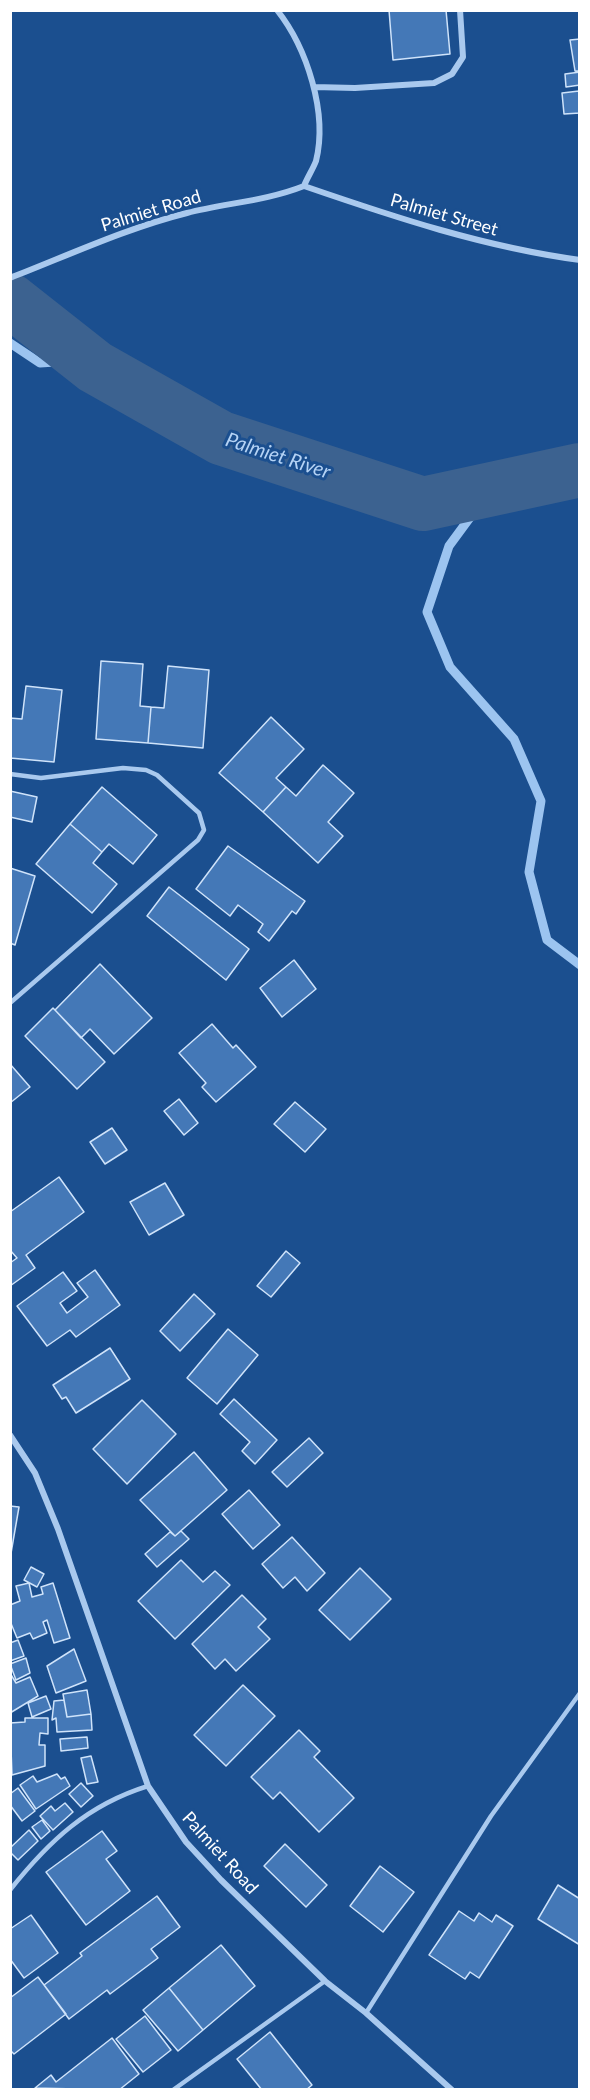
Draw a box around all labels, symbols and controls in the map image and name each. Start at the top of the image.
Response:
street label: Palmiet Road [98,186,204,236]
street label: Palmiet Street [388,189,500,241]
water label: Palmiet River [223,428,333,484]
street label: Palmiet Road [177,1807,263,1899]

